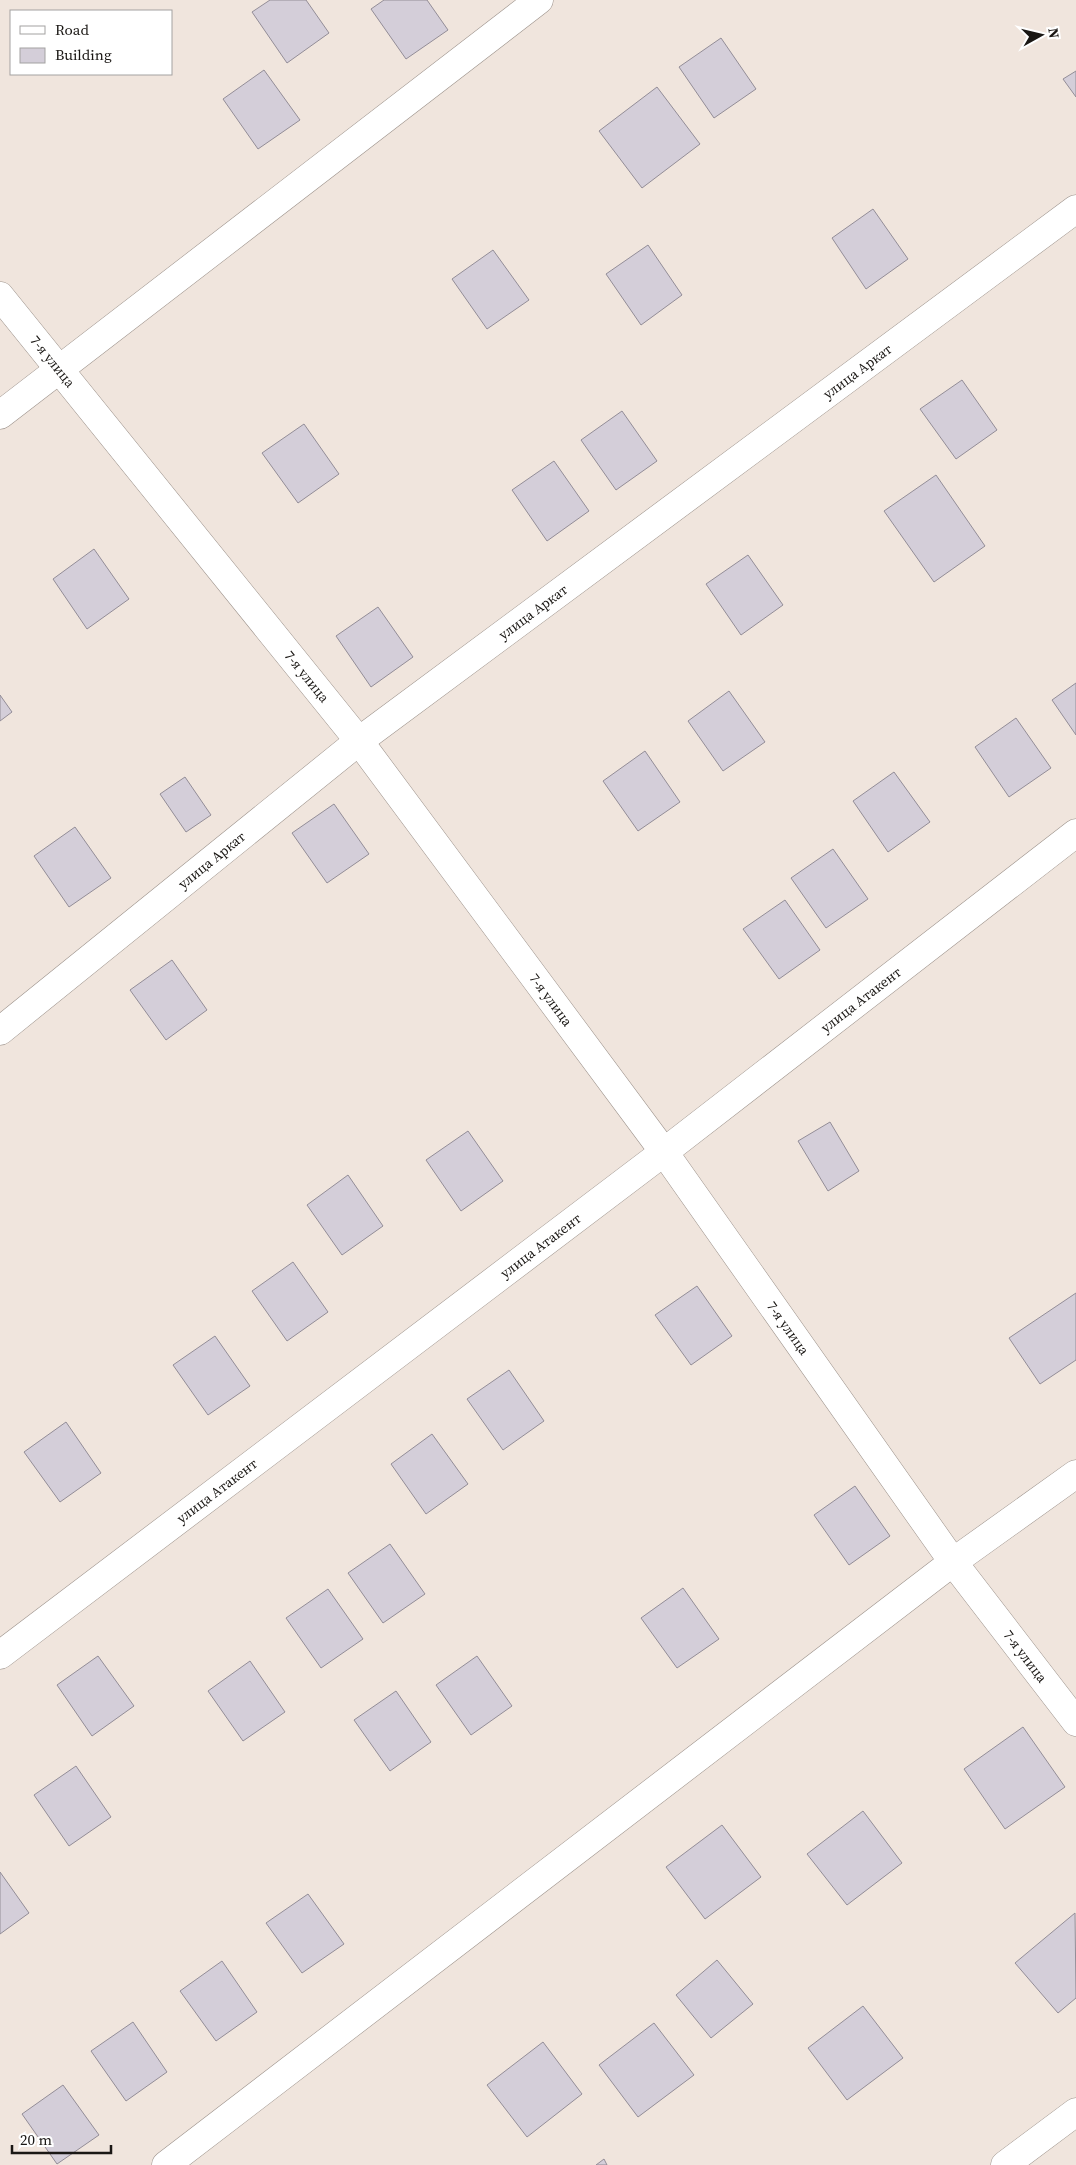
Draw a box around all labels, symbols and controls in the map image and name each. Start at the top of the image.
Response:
legend [10,10,172,75]
north arrow [1016,10,1066,60]
text: Road [55,19,89,40]
text: N [1043,27,1064,40]
text: Building [55,44,112,65]
street label: 7-я улица [26,331,80,392]
street label: улица Аркат [819,339,897,404]
street label: улица Аркат [494,579,572,644]
street label: 7-я улица [280,646,335,707]
street label: улица Аркат [174,826,250,893]
street label: улица Атакент [816,962,906,1037]
street label: 7-я улица [525,969,578,1031]
street label: улица Атакент [496,1208,586,1283]
street label: 7-я улица [762,1297,815,1360]
street label: улица Атакент [172,1453,262,1528]
street label: 7-я улица [999,1626,1053,1687]
scale bar [12,2122,111,2154]
text: 20 m [20,2129,52,2150]

